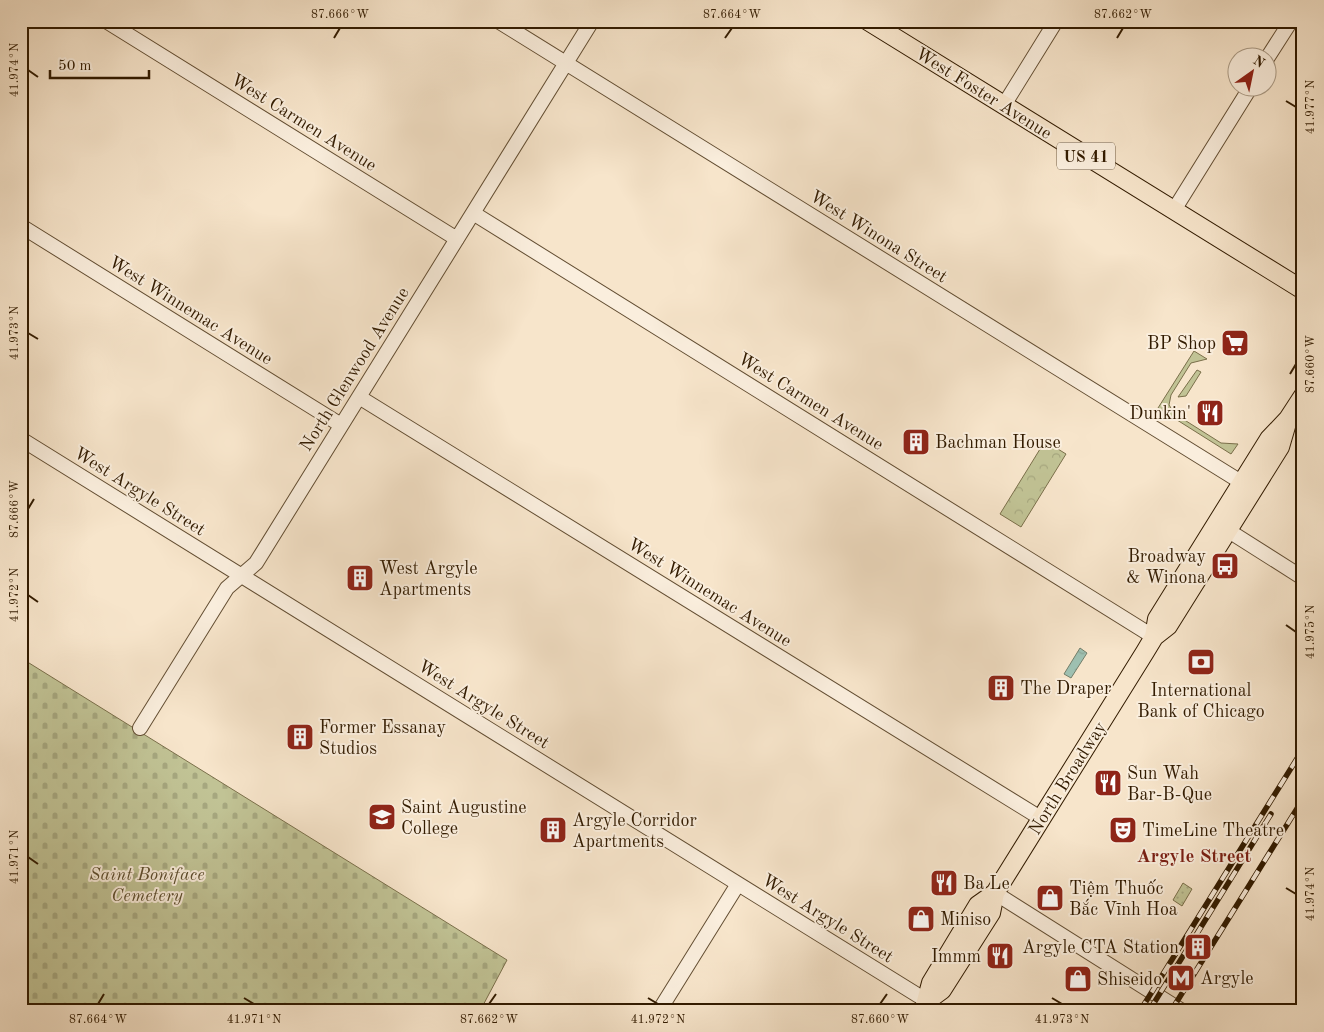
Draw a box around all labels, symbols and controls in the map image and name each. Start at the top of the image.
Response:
text: 87.666°W [311,9,369,21]
text: 87.664°W [703,9,761,21]
text: 87.662°W [1094,9,1152,21]
text: 41.974°N [9,43,21,97]
street label: West Foster Avenue [912,45,1055,143]
scale bar [50,48,149,80]
north arrow [1226,48,1276,98]
text: N [1250,53,1267,71]
text: 50 m [58,59,92,74]
street label: West Carmen Avenue [228,71,379,175]
text: 41.977°N [1305,80,1317,134]
road number: US 41 [1057,142,1115,170]
street label: West Winona Street [807,187,950,286]
street label: West Winnemac Avenue [105,253,275,369]
street label: North Glenwood Avenue [297,284,413,455]
text: 41.973°N [9,306,21,360]
supermarket icon: BP Shop [1220,328,1250,358]
place label: BP Shop [1147,335,1216,353]
text: 87.660°W [1305,335,1317,393]
street label: West Carmen Avenue [735,350,886,454]
restaurant icon: Dunkin' [1195,398,1225,428]
place label: Dunkin' [1129,405,1191,423]
building icon: Bachman House [901,427,931,457]
place label: Bachman House [935,434,1061,452]
street label: West Argyle Street [71,444,208,540]
text: 87.666°W [9,480,21,538]
street label: West Winnemac Avenue [624,535,794,651]
place label: Broadway & Winona [1126,548,1206,587]
bus stop icon: Broadway & Winona [1210,551,1240,581]
place label: West Argyle Apartments [379,560,477,599]
building icon: West Argyle Apartments [345,563,375,593]
text: 41.972°N [9,568,21,622]
text: 41.975°N [1304,605,1317,659]
bank icon: International Bank of Chicago [1186,647,1216,677]
street label: West Argyle Street [415,657,552,753]
building icon: The Draper [986,673,1016,703]
place label: The Draper [1020,680,1112,698]
place label: International Bank of Chicago [1137,682,1265,721]
street label: North Broadway [1026,718,1110,838]
place label: Former Essanay Studios [319,719,446,758]
building icon: Former Essanay Studios [285,722,315,752]
place label: Sun Wah Bar-B-Que [1127,765,1212,804]
restaurant icon: Sun Wah Bar-B-Que [1093,768,1123,798]
place label: Saint Augustine College [401,799,527,838]
school or university icon: Saint Augustine College [367,802,397,832]
place label: Argyle Corridor Apartments [572,812,698,851]
building icon: Argyle Corridor Apartments [538,815,568,845]
theatre icon: TimeLine Theatre [1108,815,1138,845]
place label: TimeLine Theatre [1142,822,1284,840]
text: 41.971°N [9,830,21,884]
district label: Argyle Street [1137,848,1252,867]
park label: Saint Boniface Cemetery [89,866,205,905]
text: 41.974°N [1305,867,1317,921]
restaurant icon: Ba Le [929,868,959,898]
street label: West Argyle Street [759,871,896,967]
place label: Ba Le [963,875,1010,893]
place label: Tiệm Thuốc Bắc Vĩnh Hoa [1069,879,1178,919]
shop icon: Tiệm Thuốc Bắc Vĩnh Hoa [1035,883,1065,913]
shop icon: Miniso [906,904,936,934]
place label: Miniso [940,911,991,929]
building icon: Argyle CTA Station [1183,932,1213,962]
place label: Argyle CTA Station [1022,939,1179,957]
restaurant icon: Immm [985,941,1015,971]
place label: Immm [931,948,981,966]
metro station icon: Argyle [1166,963,1196,993]
shop icon: Shiseido [1063,964,1093,994]
place label: Argyle [1200,970,1254,988]
place label: Shiseido [1097,971,1162,989]
text: 87.664°W [69,1014,127,1026]
text: 41.971°N [227,1014,281,1026]
text: 87.662°W [460,1014,518,1026]
text: 41.972°N [631,1014,685,1026]
text: 87.660°W [851,1014,909,1026]
text: 41.973°N [1035,1014,1089,1026]

